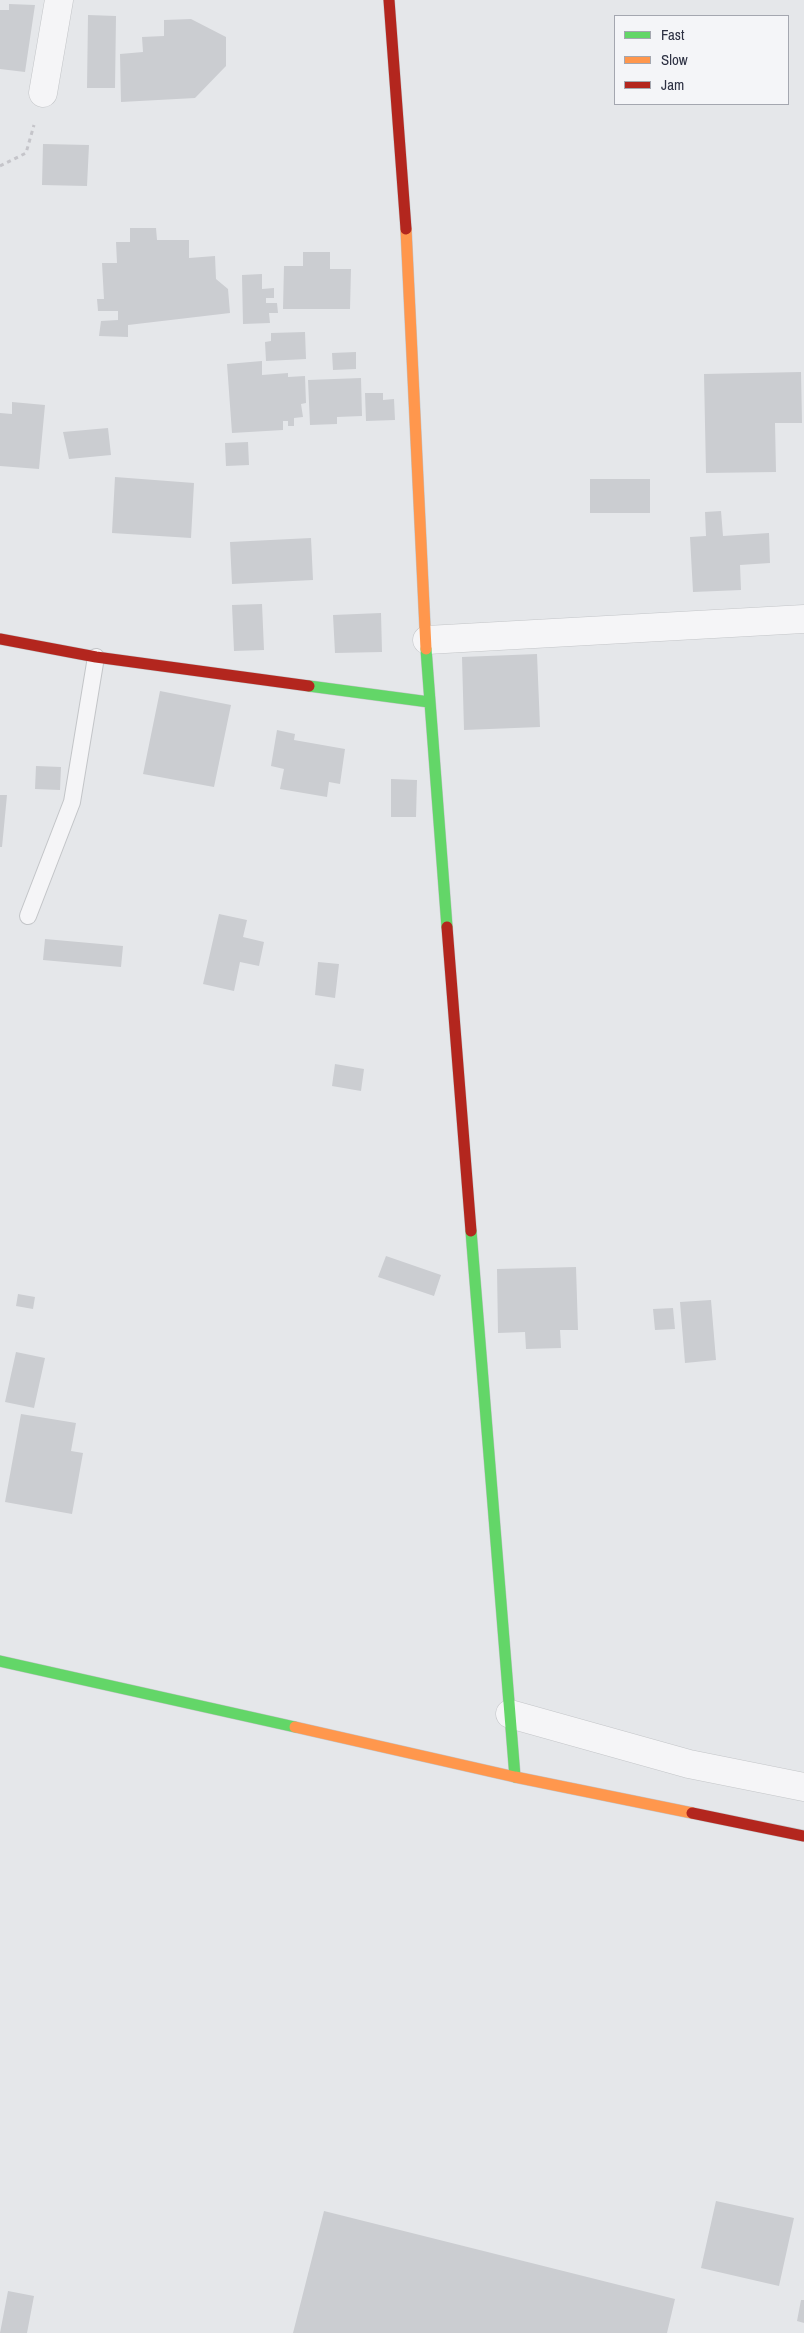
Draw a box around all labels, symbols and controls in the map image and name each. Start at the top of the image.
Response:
legend [614,15,789,105]
text: Fast [661,24,684,45]
text: Slow [661,49,688,70]
text: Jam [661,74,684,95]

